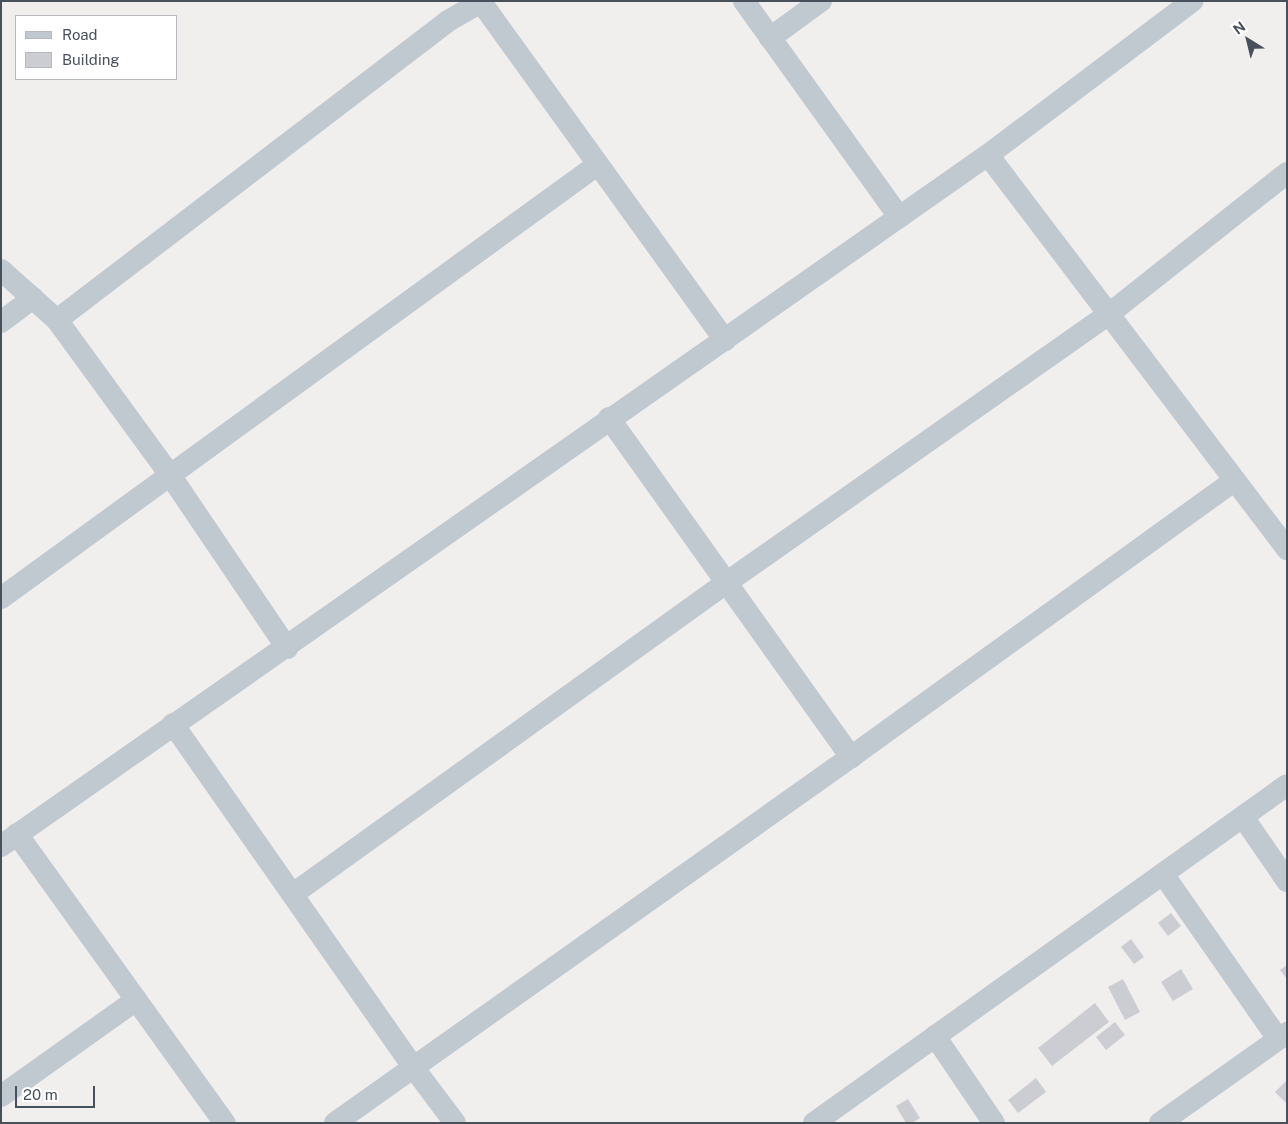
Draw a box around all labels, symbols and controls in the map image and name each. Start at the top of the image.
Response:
legend [15,15,178,80]
north arrow [1223,15,1273,65]
text: N [1230,18,1248,38]
text: Road [62,26,98,43]
text: Building [62,51,120,68]
scale bar [18,1076,98,1108]
text: 20 m [23,1086,58,1103]

